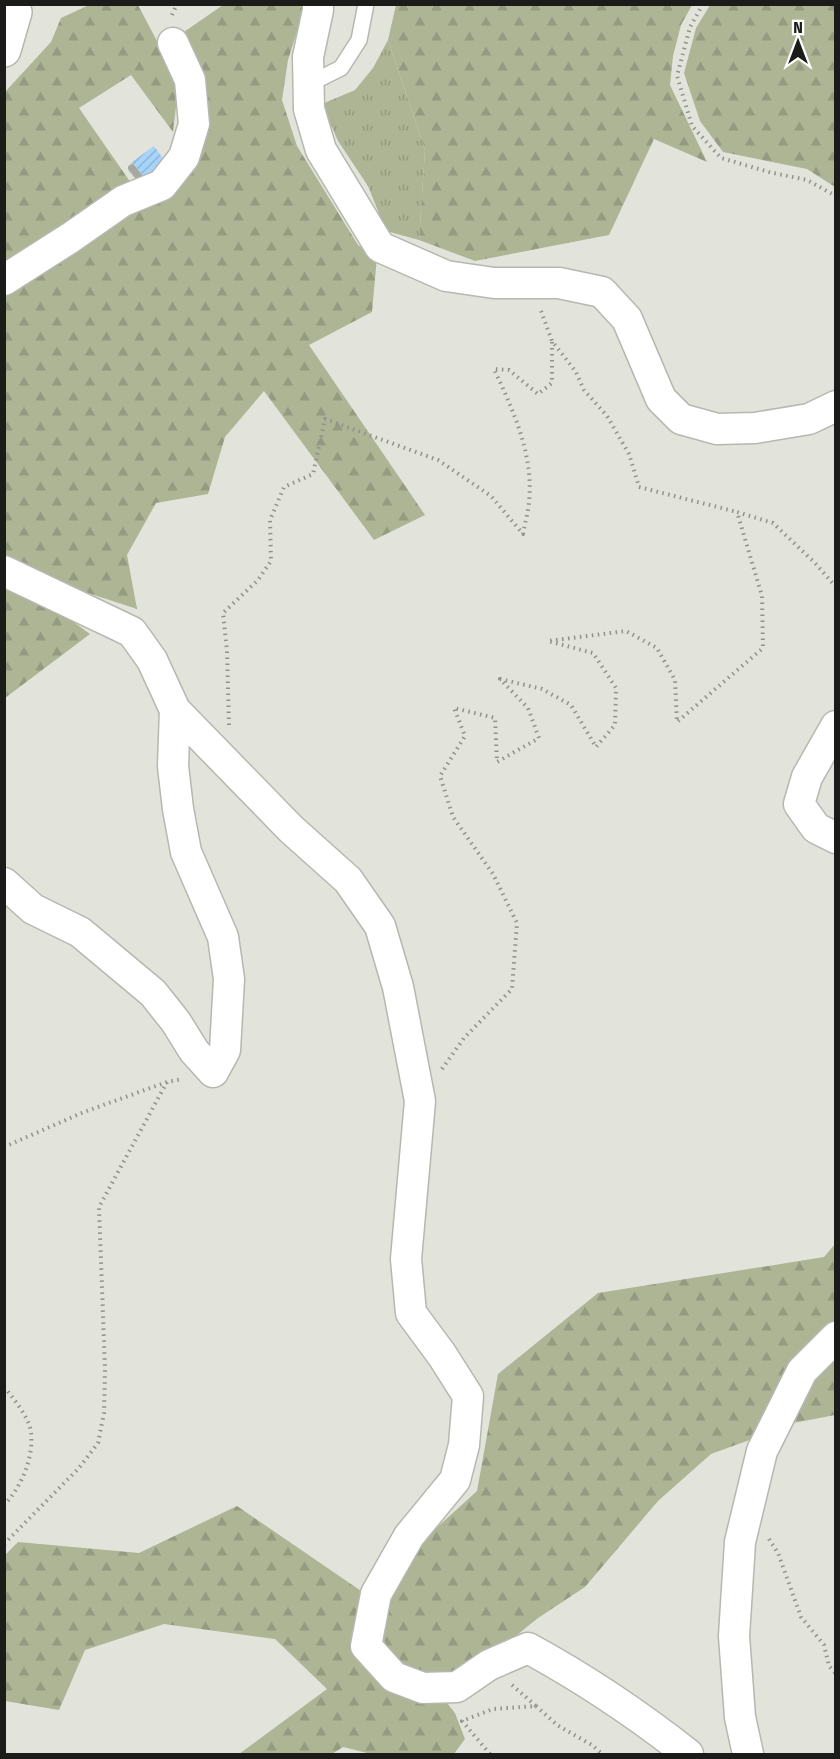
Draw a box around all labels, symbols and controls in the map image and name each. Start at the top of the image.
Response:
north arrow [768,12,828,72]
text: N [793,18,803,37]

